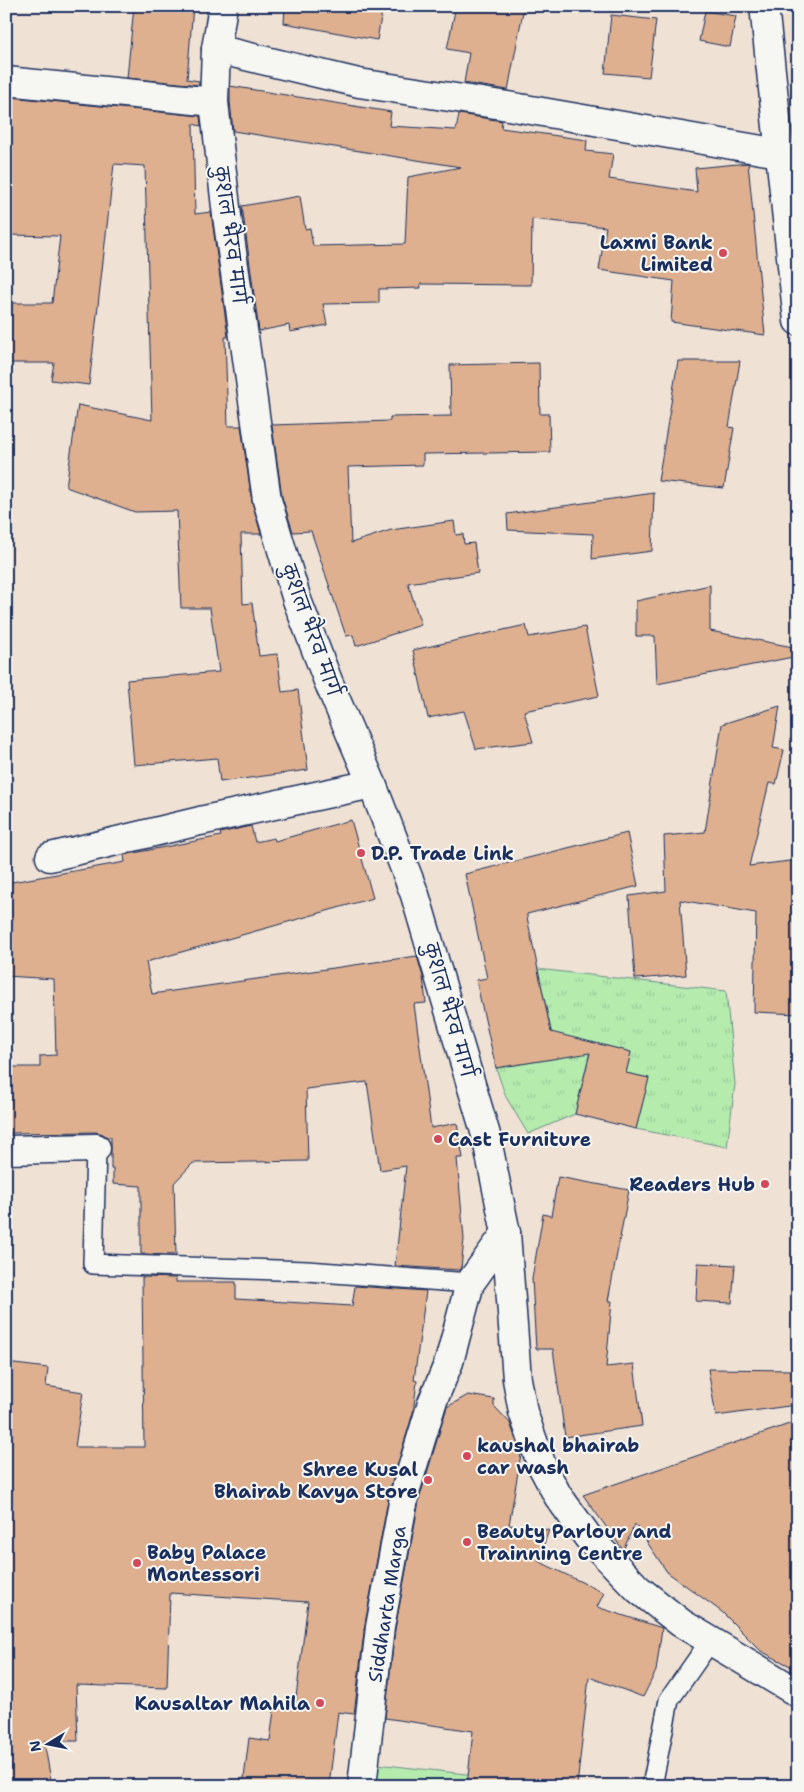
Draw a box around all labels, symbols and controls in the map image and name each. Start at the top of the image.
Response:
street label: कुशल‌ भैरव मार्ग [206,163,258,308]
place label: Laxmi Bank Limited [600,230,713,277]
marker: Laxmi Bank Limited [717,247,729,259]
street label: कुशल‌ भैरव मार्ग [273,557,353,702]
place label: D.P. Trade Link [371,841,514,866]
marker: D.P. Trade Link [355,847,367,859]
street label: कुशल‌ भैरव मार्ग [416,937,486,1083]
place label: Cast Furniture [448,1127,591,1152]
marker: Cast Furniture [432,1133,444,1145]
place label: Readers Hub [629,1172,755,1197]
marker: Readers Hub [759,1178,771,1190]
place label: kaushal bhairab car wash [477,1433,640,1480]
marker: kaushal bhairab car wash [461,1450,473,1462]
place label: Shree Kusal Bhairab Kavya Store [214,1457,418,1504]
marker: Shree Kusal Bhairab Kavya Store [422,1474,434,1486]
place label: Beauty Parlour and Trainning Centre [477,1519,672,1566]
street label: Siddharta Marga [362,1524,412,1684]
marker: Beauty Parlour and Trainning Centre [461,1536,473,1548]
place label: Baby Palace Montessori [147,1540,266,1587]
marker: Baby Palace Montessori [131,1557,143,1569]
place label: Kausaltar Mahila [134,1691,310,1716]
marker: Kausaltar Mahila [314,1697,326,1709]
north arrow [22,1720,72,1770]
text: N [25,1739,45,1753]

